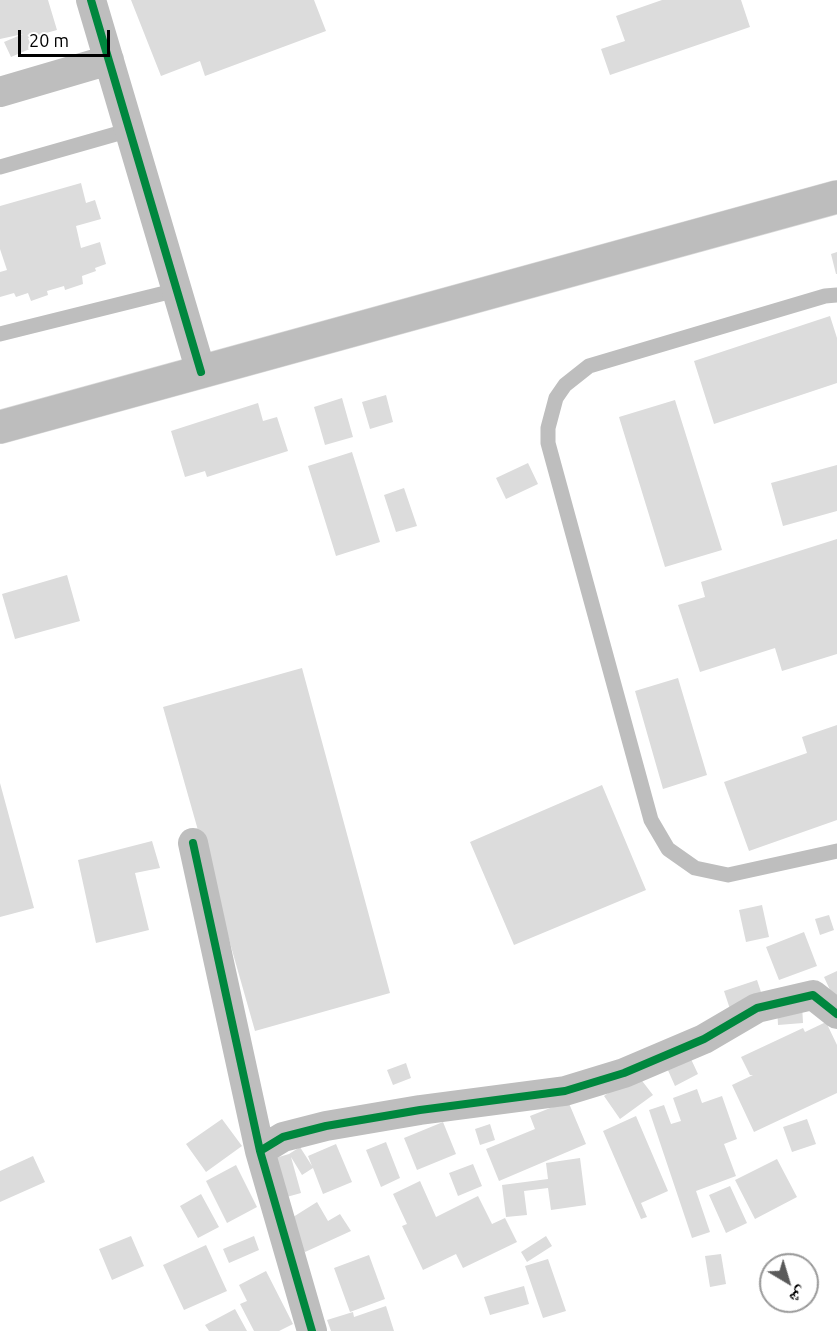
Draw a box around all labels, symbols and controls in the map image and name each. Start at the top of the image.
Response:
scale bar [21,18,112,56]
text: 20 m [29,30,69,50]
north arrow [759,1253,819,1313]
text: ش [787,1283,811,1308]

